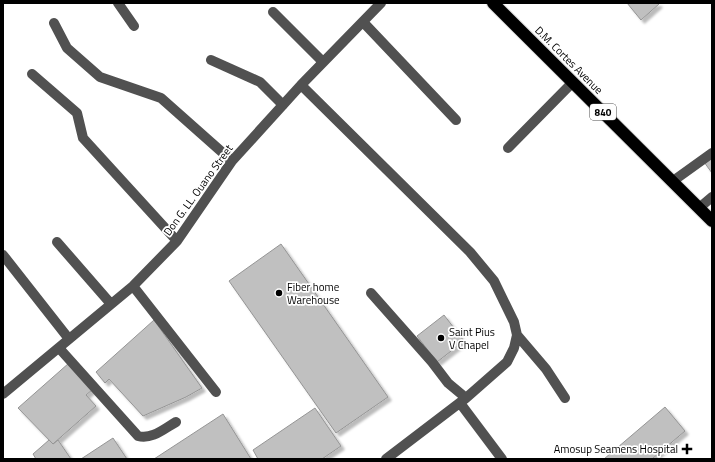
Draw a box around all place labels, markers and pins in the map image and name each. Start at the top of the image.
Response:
place label: Fiber home Warehouse [287,279,340,308]
marker: Fiber home Warehouse [274,288,284,298]
place label: Saint Pius V Chapel [449,324,495,353]
marker: Saint Pius V Chapel [436,333,446,343]
place label: Amosup Seamens Hospital [554,441,678,457]
marker: Amosup Seamens Hospital [681,443,693,455]

